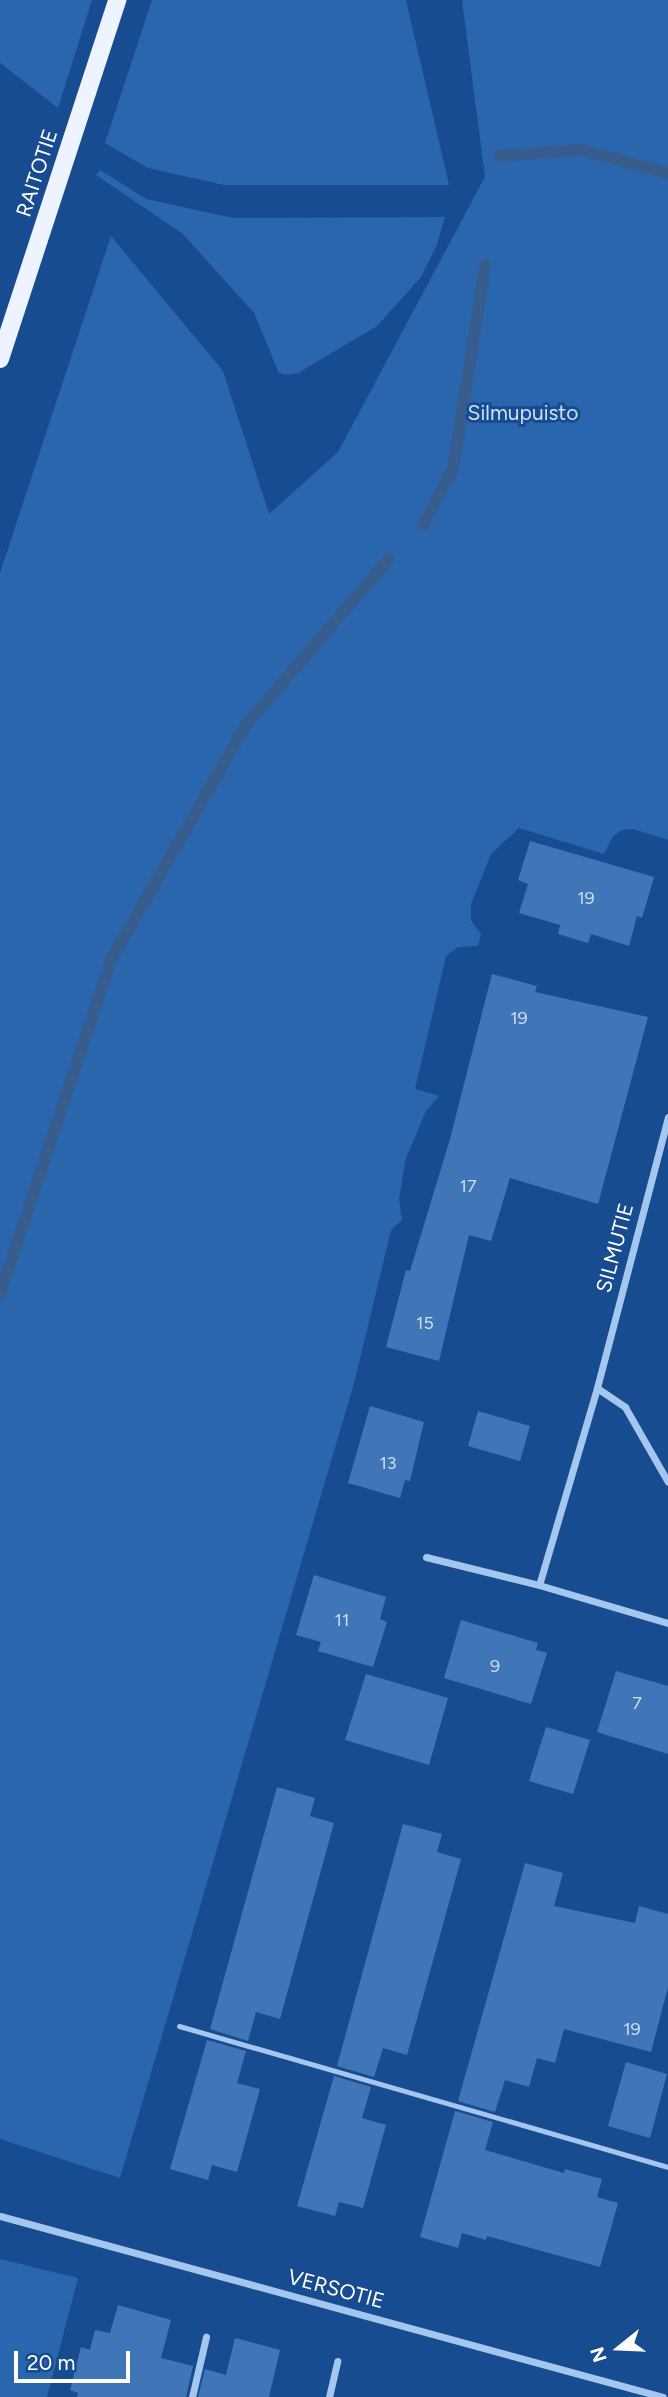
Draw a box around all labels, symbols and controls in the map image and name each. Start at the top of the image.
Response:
street label: RAITOTIE [11,126,63,220]
park label: Silmupuisto [468,400,578,426]
house number: 19 [577,887,595,909]
house number: 19 [510,1007,528,1029]
house number: 17 [459,1175,477,1197]
street label: SILMUTIE [591,1200,639,1296]
house number: 15 [416,1312,434,1334]
house number: 13 [379,1452,397,1474]
house number: 11 [335,1609,349,1631]
house number: 9 [490,1655,500,1677]
house number: 7 [632,1692,642,1714]
house number: 19 [623,2018,641,2040]
street label: VERSOTIE [285,2264,387,2314]
north arrow [584,2313,654,2383]
scale bar [18,2338,133,2382]
text: N [585,2344,612,2365]
text: 20 m [27,2350,75,2375]

